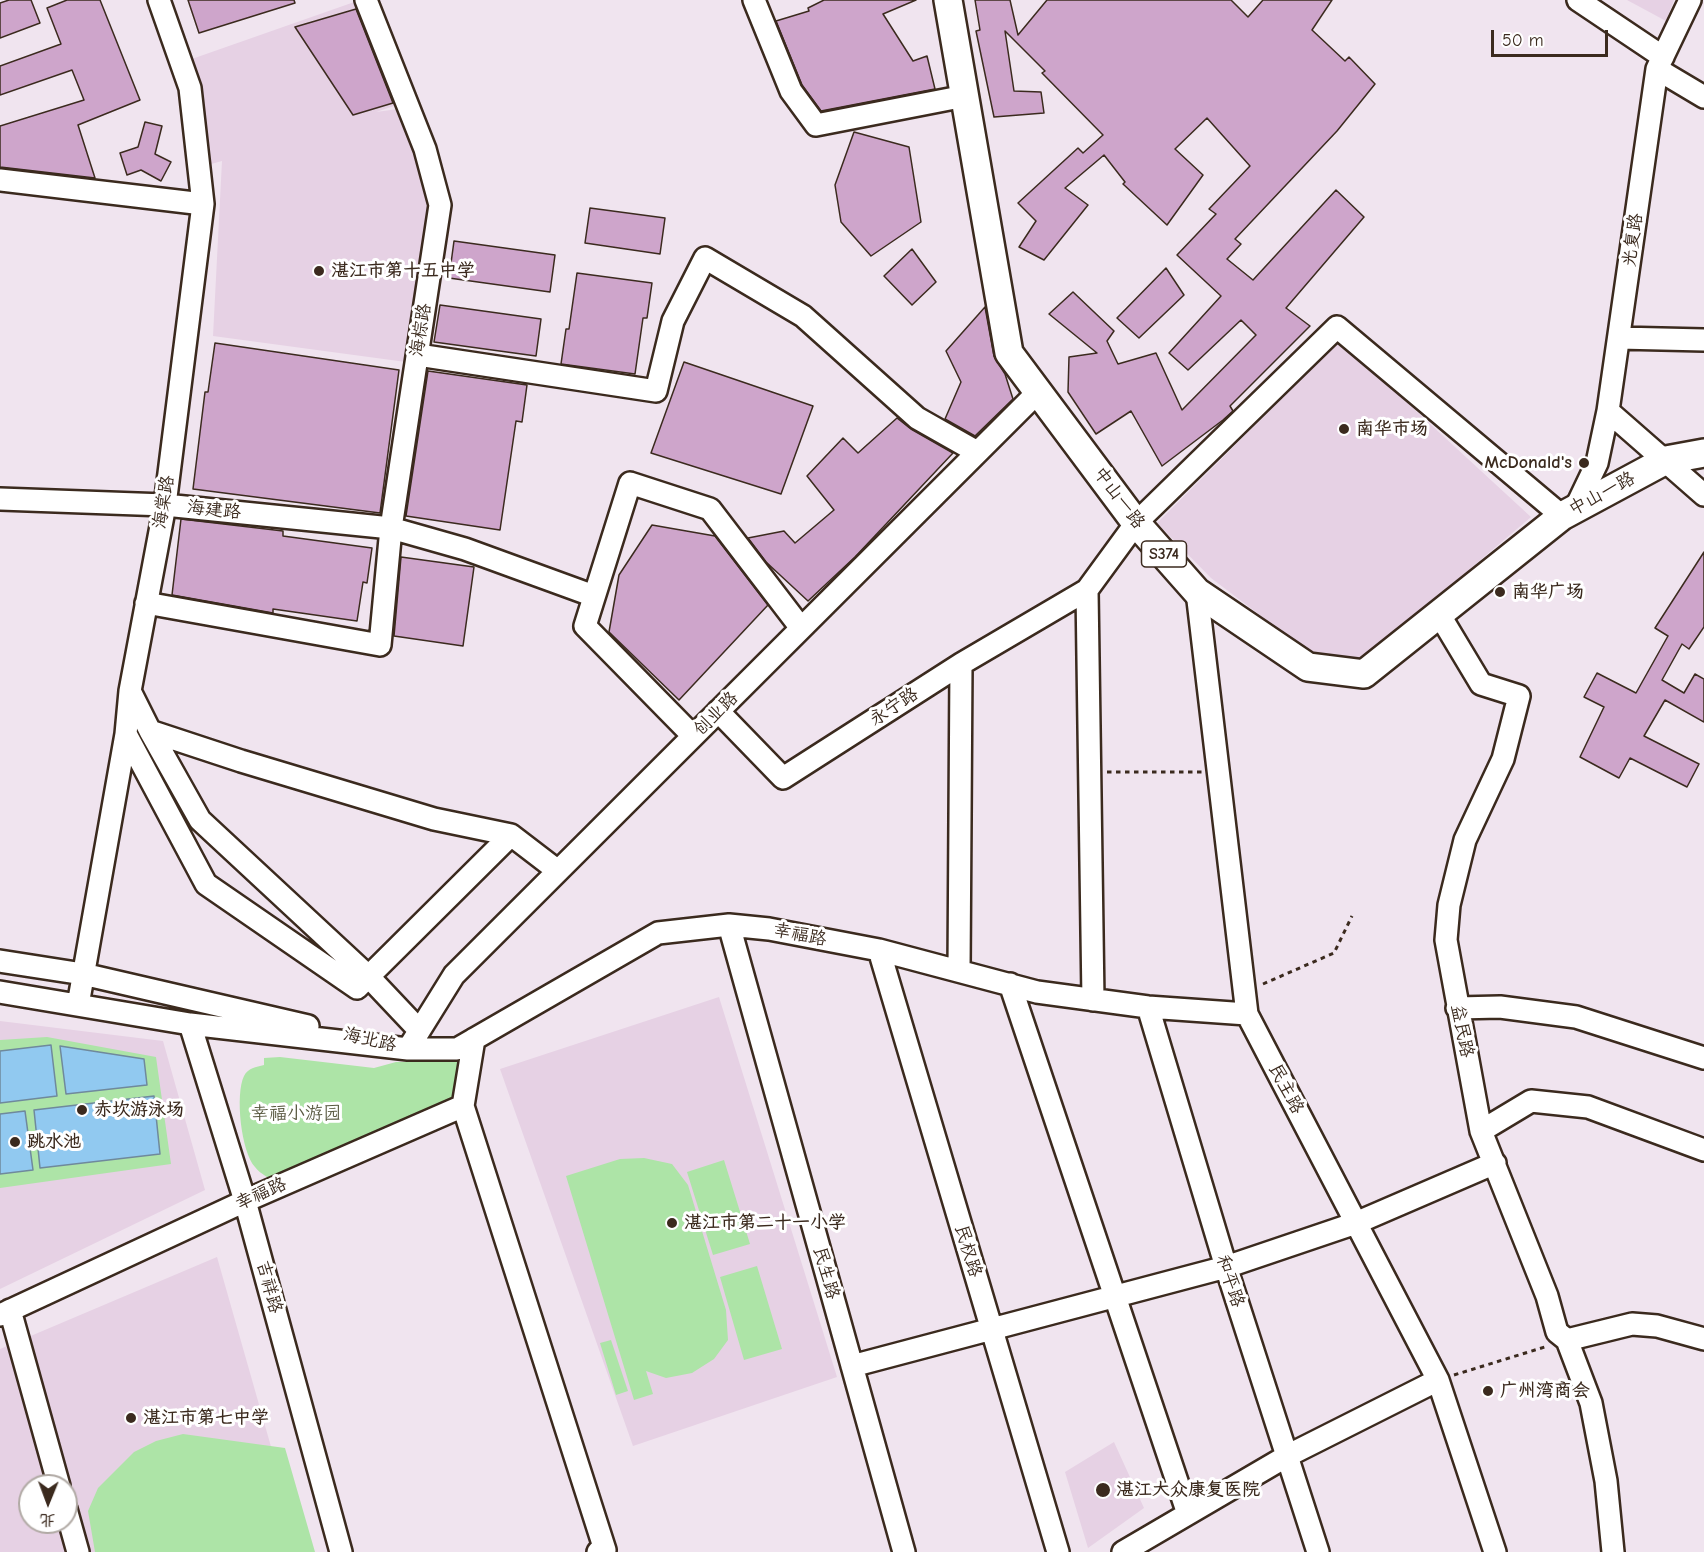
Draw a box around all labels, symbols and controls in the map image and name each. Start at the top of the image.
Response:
scale bar [1494,18,1611,56]
text: 50 m [1502,30,1544,51]
street label: 光复路 [1619,212,1647,268]
place label: 湛江市第十五中学 [331,260,475,282]
marker: 湛江市第十五中学 [312,264,326,278]
street label: 海棕路 [406,302,436,358]
place label: 南华市场 [1356,418,1428,440]
marker: 南华市场 [1337,422,1351,436]
place label: McDonald's [1485,452,1572,474]
marker: McDonald's [1577,456,1591,470]
street label: 中山一路 [1089,463,1149,533]
street label: 中山一路 [1565,468,1639,520]
street label: 海棠路 [149,474,179,530]
street label: 海建路 [186,496,242,524]
road number: S374 [1142,541,1186,567]
place label: 南华广场 [1512,581,1584,603]
marker: 南华广场 [1493,585,1507,599]
street label: 永宁路 [865,683,923,731]
street label: 创业路 [689,687,743,741]
street label: 幸福路 [771,919,829,951]
street label: 益民路 [1446,1002,1478,1060]
street label: 海北路 [341,1023,399,1057]
street label: 民主路 [1264,1060,1308,1118]
place label: 赤坎游泳场 [94,1099,184,1121]
marker: 赤坎游泳场 [75,1103,89,1117]
park label: 幸福小游园 [251,1103,341,1125]
place label: 跳水池 [27,1131,81,1153]
marker: 跳水池 [8,1135,22,1149]
street label: 幸福路 [232,1173,290,1215]
place label: 湛江市第二十一小学 [684,1212,846,1234]
marker: 湛江市第二十一小学 [665,1216,679,1230]
street label: 民权路 [950,1222,986,1280]
street label: 民生路 [808,1244,844,1302]
street label: 和平路 [1211,1252,1249,1310]
street label: 吉祥路 [252,1258,286,1316]
place label: 广州湾商会 [1500,1380,1590,1402]
marker: 广州湾商会 [1481,1384,1495,1398]
place label: 湛江市第七中学 [143,1407,269,1429]
marker: 湛江市第七中学 [124,1411,138,1425]
north arrow [18,1474,78,1534]
place label: 湛江大众康复医院 [1116,1479,1260,1501]
marker: 湛江大众康复医院 [1094,1481,1112,1499]
text: 北 [40,1511,56,1529]

